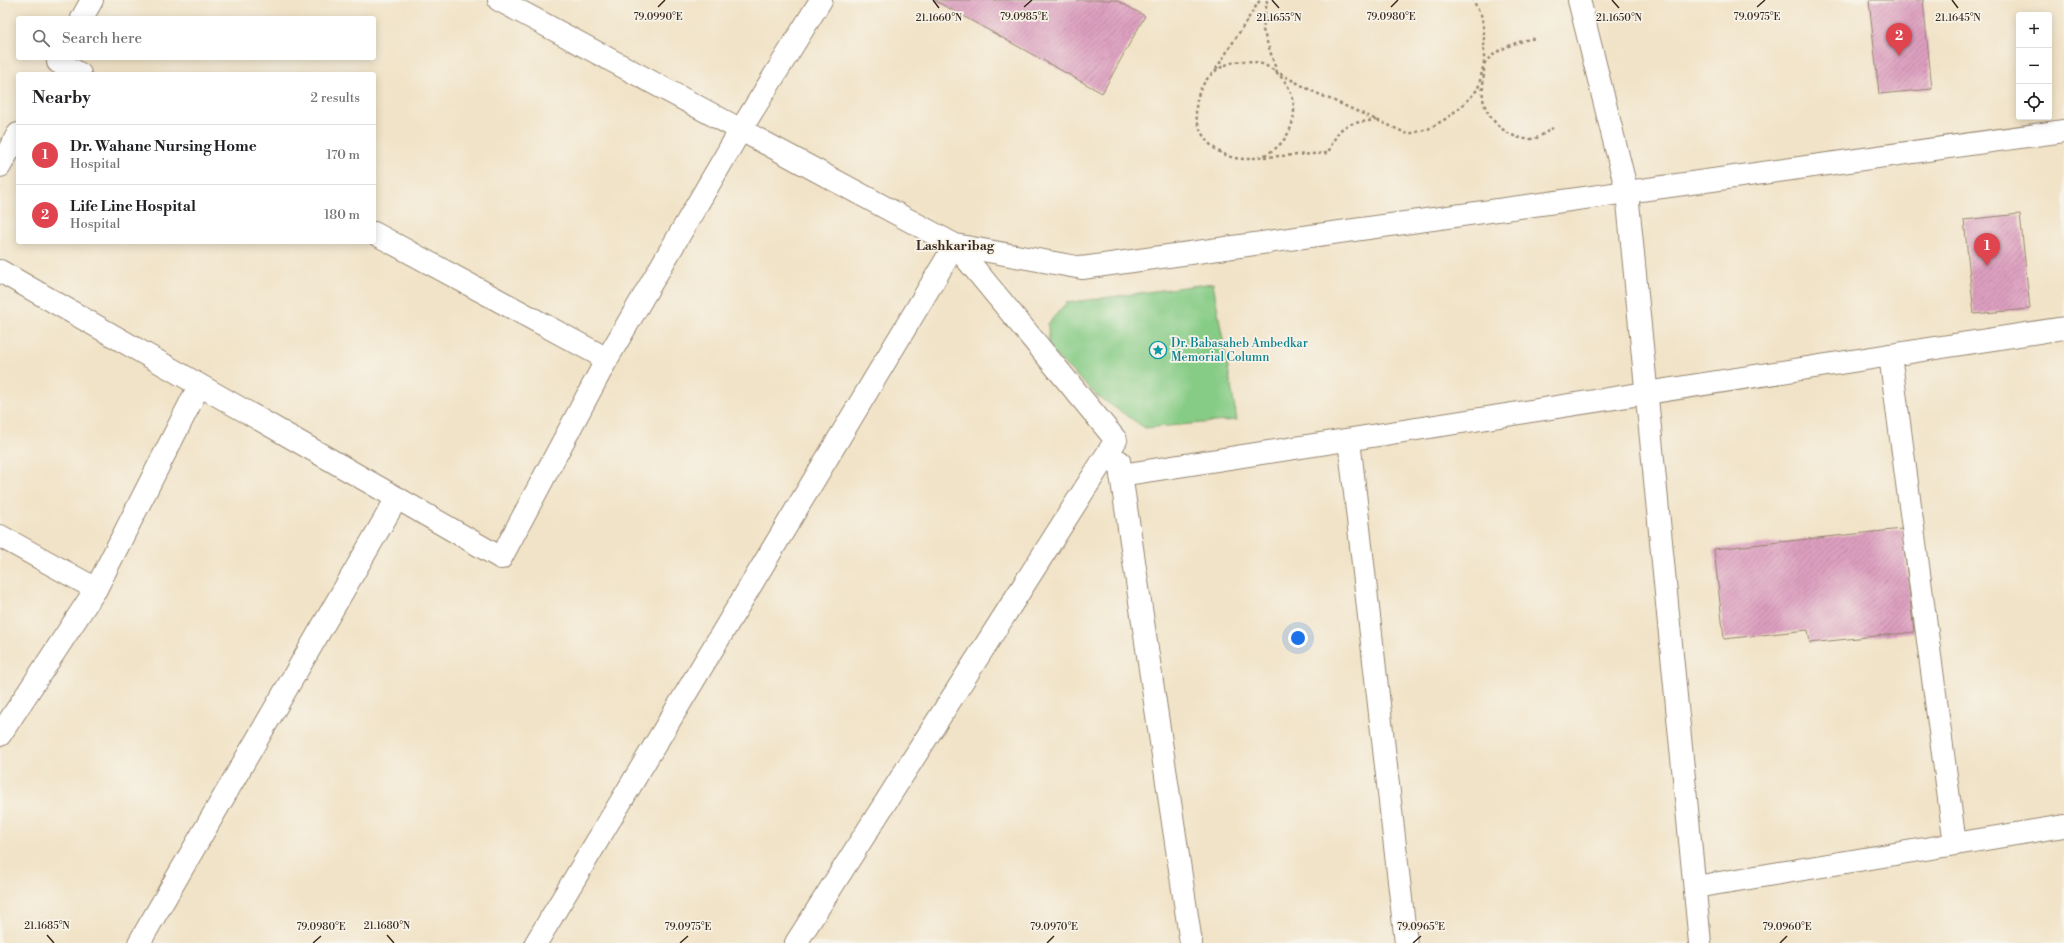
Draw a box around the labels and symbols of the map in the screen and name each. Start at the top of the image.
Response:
text: 79.0990°E [633,11,683,23]
text: 79.0985°E [1000,11,1048,23]
text: 79.0980°E [1366,11,1416,23]
text: 79.0975°E [1734,11,1780,23]
text: 21.1660°N [916,12,963,24]
text: 21.1655°N [1257,12,1302,24]
text: 21.1650°N [1596,12,1643,24]
text: 21.1645°N [1935,12,1981,24]
pin: 2 [1886,23,1912,56]
pin: 1 [1974,233,2000,266]
district label: Lashkaribag [916,238,995,254]
place label: Dr. Babasaheb Ambedkar Memorial Column [1171,336,1308,365]
place icon: Dr. Babasaheb Ambedkar Memorial Column [1148,340,1168,360]
your location [1288,628,1308,648]
text: 21.1685°N [24,920,70,932]
text: 21.1680°N [364,920,411,932]
text: 79.0980°E [296,921,346,933]
text: 79.0975°E [665,921,711,933]
text: 79.0970°E [1030,921,1078,933]
text: 79.0965°E [1397,921,1445,933]
text: 79.0960°E [1762,921,1812,933]

